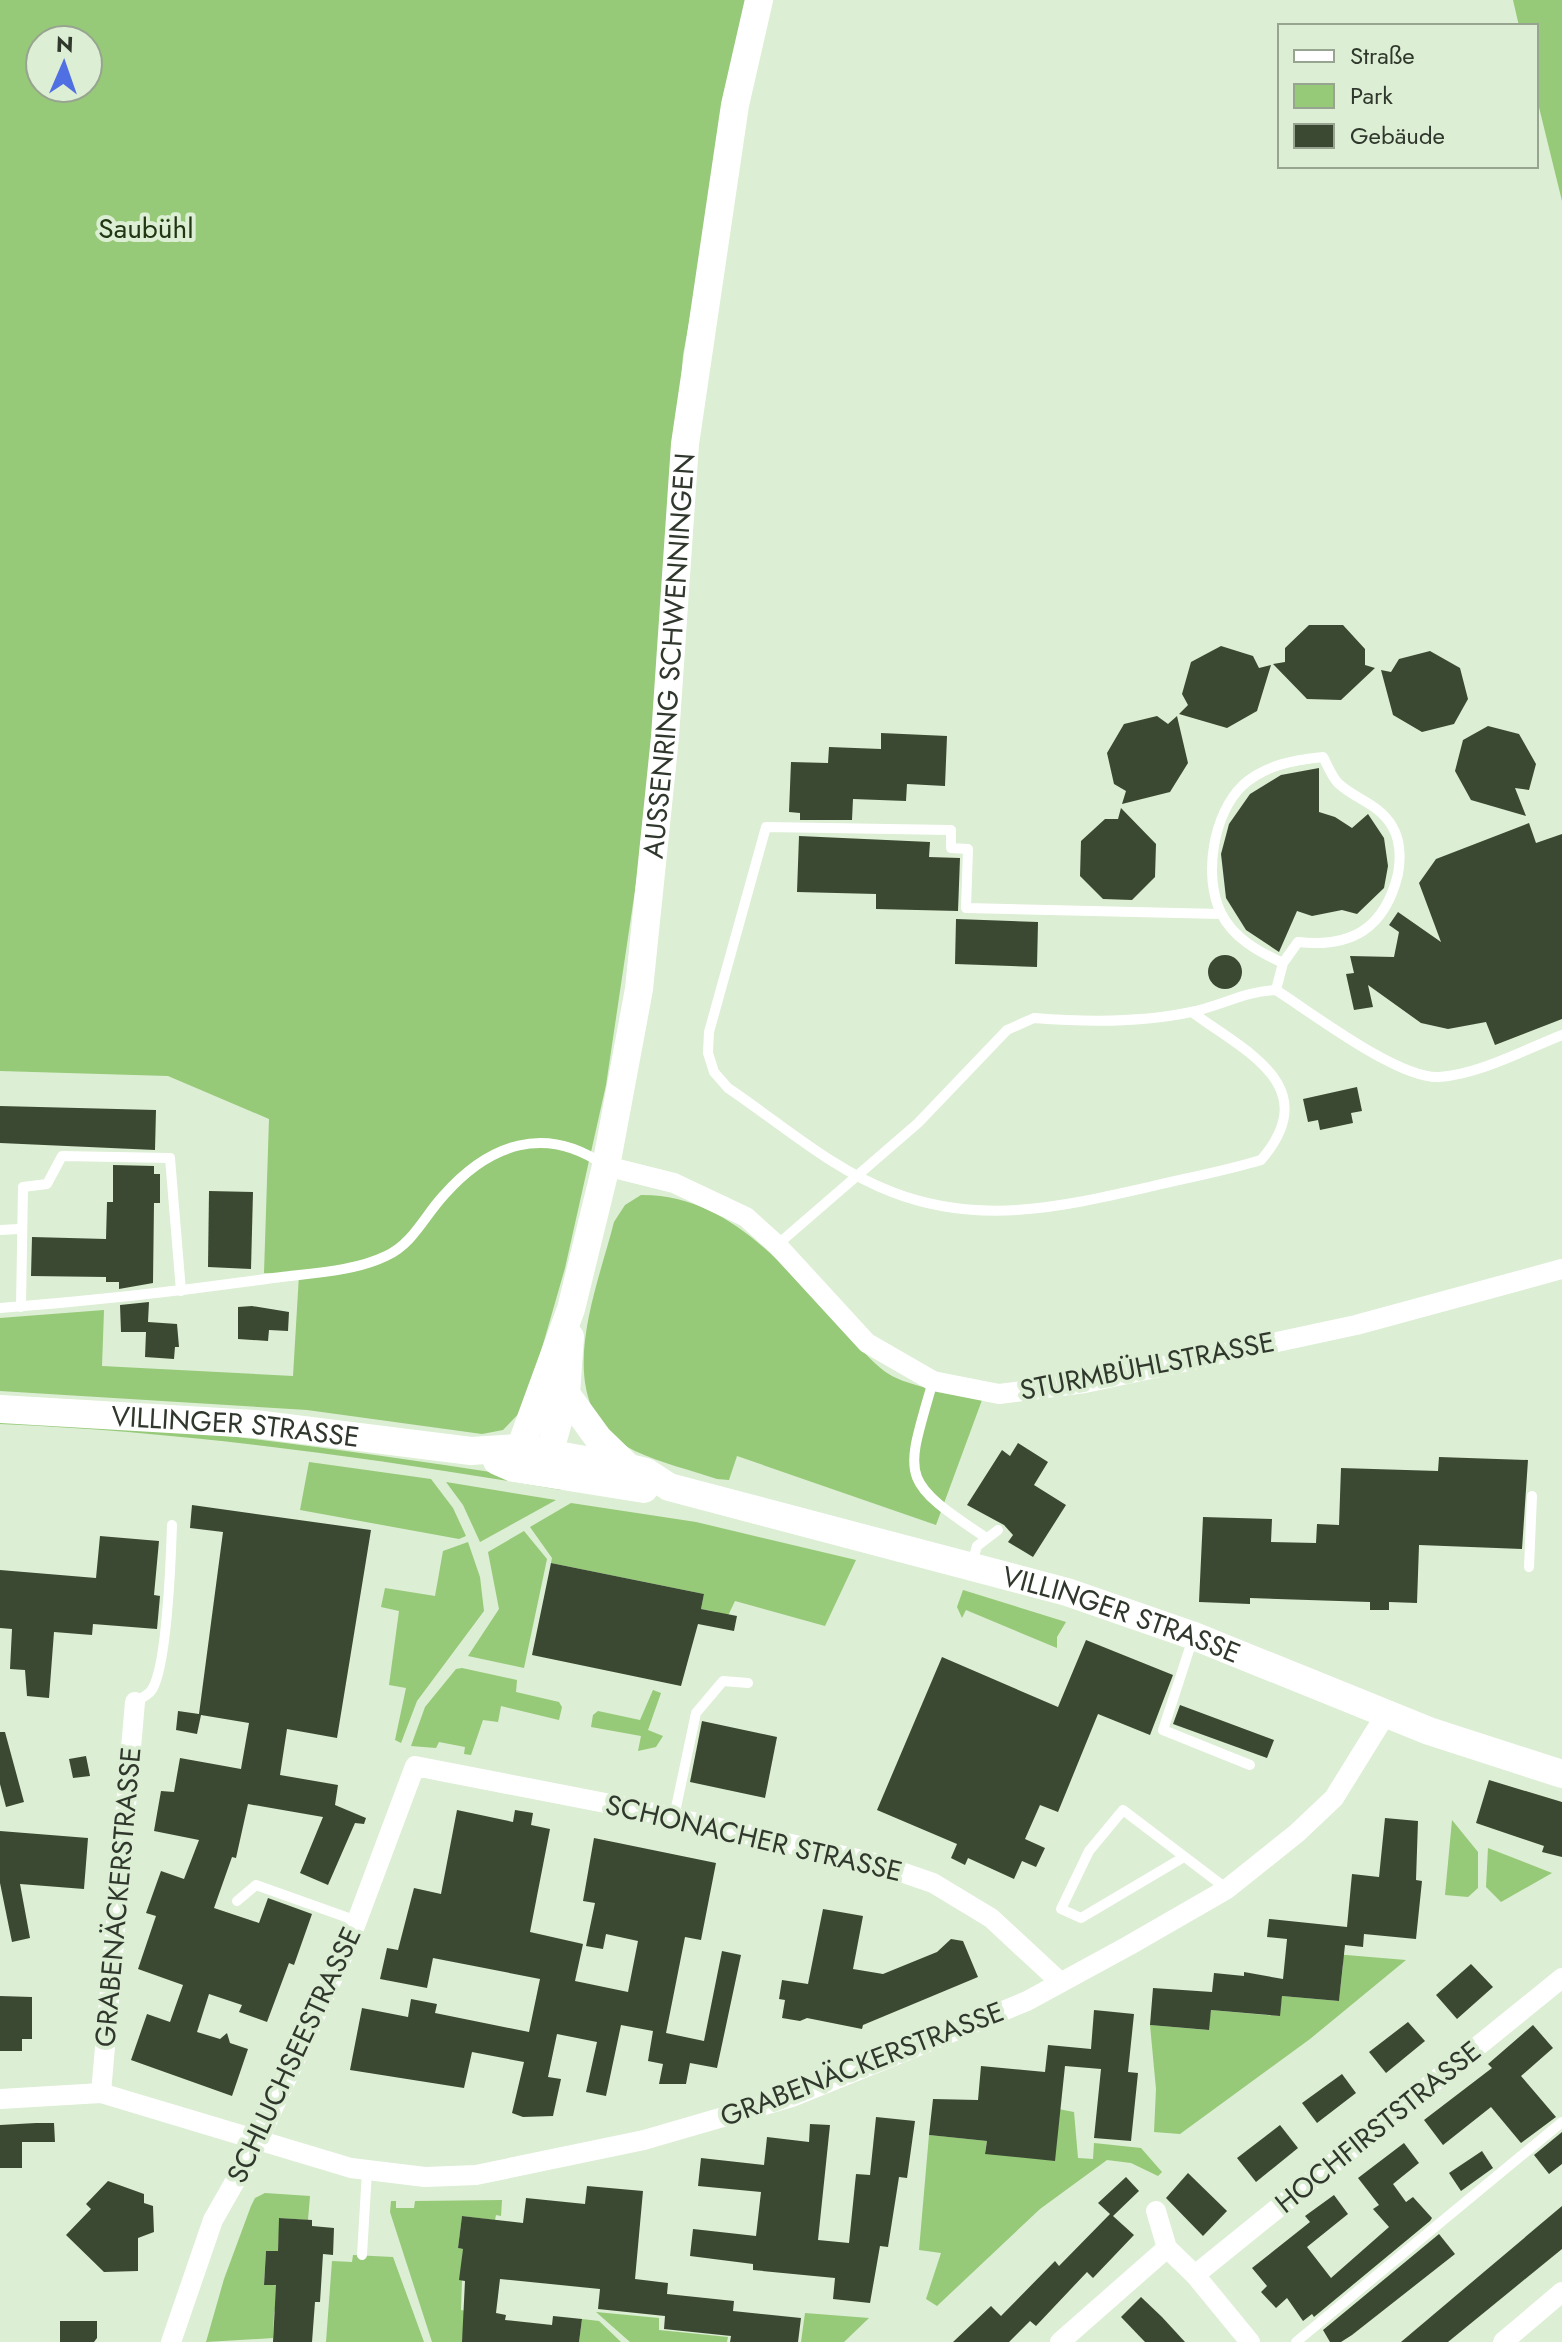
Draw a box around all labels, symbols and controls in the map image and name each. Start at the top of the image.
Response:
north arrow [24,24,104,104]
legend [1278,24,1538,168]
text: N [55,28,74,60]
text: Straße [1350,38,1415,73]
text: Park [1350,78,1393,113]
text: Gebäude [1350,118,1445,153]
park label: Saubühl [98,208,194,249]
street label: AUSSENRING SCHWENNINGEN [632,452,705,861]
street label: STURMBÜHLSTRASSE [1016,1321,1278,1411]
street label: VILLINGER STRASSE [110,1395,362,1457]
street label: VILLINGER STRASSE [998,1555,1247,1673]
street label: GRABENÄCKERSTRASSE [84,1745,152,2049]
street label: SCHONACHER STRASSE [602,1784,906,1892]
street label: SCHLUCHSEESTRASSE [217,1920,371,2190]
street label: GRABENÄCKERSTRASSE [714,1991,1010,2137]
street label: HOCHFIRSTSTRASSE [1266,2031,1490,2223]

